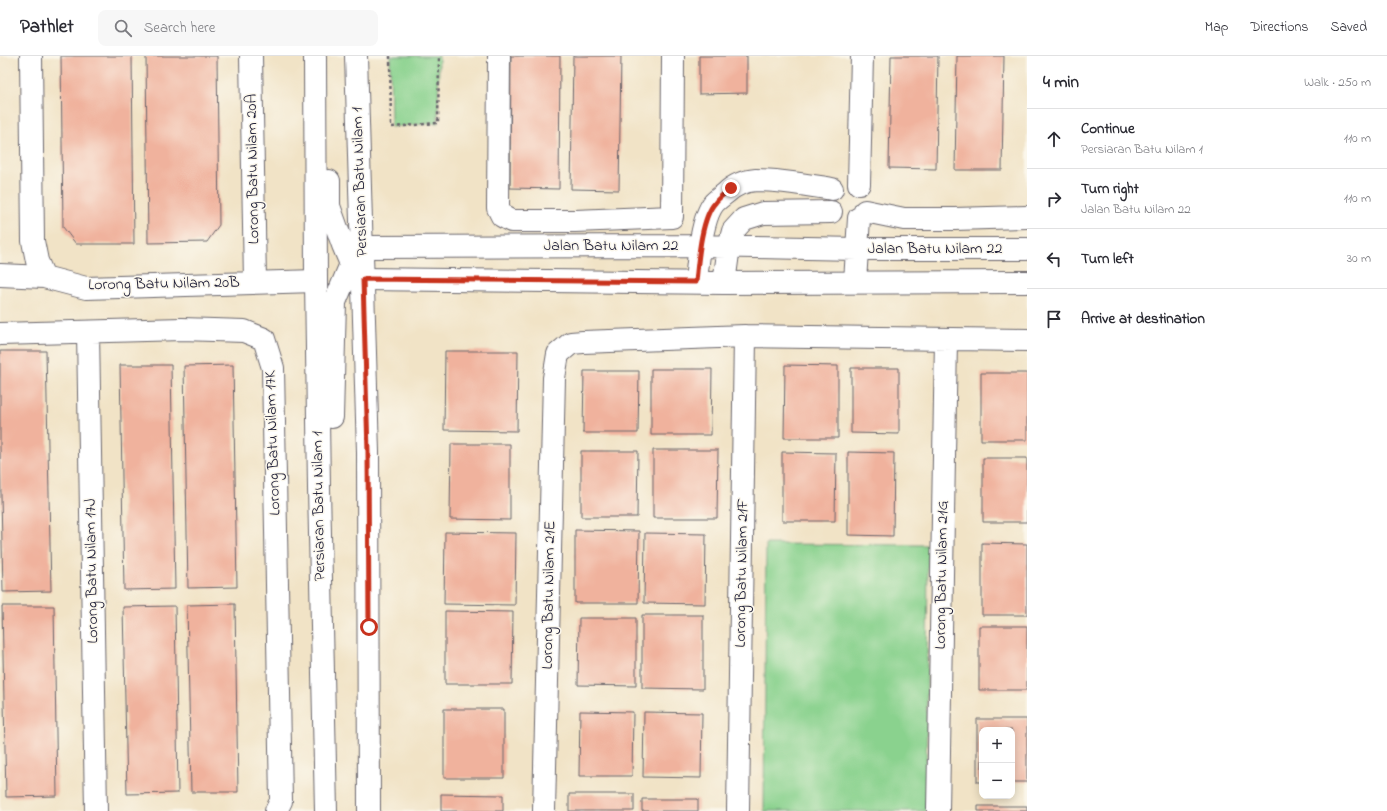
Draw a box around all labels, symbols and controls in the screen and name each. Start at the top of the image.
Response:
search box [98,10,378,46]
text: Pathlet [20,14,74,41]
icon: search [112,17,134,39]
text: Search here [144,17,215,39]
text: Map [1205,17,1228,38]
text: Directions [1250,17,1308,38]
text: Saved [1330,17,1367,38]
text: 4 min [1043,70,1079,95]
text: Walk · 250 m [1304,73,1371,92]
street label: Lorong Batu Nilam 20A [240,93,266,245]
street label: Persiaran Batu Nilam 1 [345,107,375,257]
text: Continue [1081,118,1135,140]
icon: ahead [1043,128,1065,150]
text: 110 m [1344,129,1371,148]
text: Persiaran Batu Nilam 1 [1081,140,1203,159]
text: Turn right [1081,178,1139,200]
route end [722,179,740,197]
icon: right [1043,188,1065,210]
text: 110 m [1344,189,1371,208]
text: Jalan Batu Nilam 22 [1081,200,1191,219]
street label: Jalan Batu Nilam 22 [544,234,678,258]
street label: Jalan Batu Nilam 22 [868,237,1002,261]
icon: left [1043,248,1065,270]
text: Turn left [1081,248,1134,270]
text: 30 m [1347,249,1371,268]
street label: Lorong Batu Nilam 20B [88,271,240,297]
icon: arrive [1043,308,1065,330]
text: Arrive at destination [1081,308,1205,330]
street label: Lorong Batu Nilam 17K [258,370,288,516]
street label: Persiaran Batu Nilam 1 [306,431,332,581]
street label: Lorong Batu Nilam 17J [79,498,105,644]
street label: Lorong Batu Nilam 21F [729,498,755,648]
street label: Lorong Batu Nilam 21G [929,500,955,650]
street label: Lorong Batu Nilam 21E [536,520,562,670]
route start [360,618,378,636]
map controls [979,727,1015,799]
button: + [979,727,1015,763]
button: − [979,763,1015,799]

